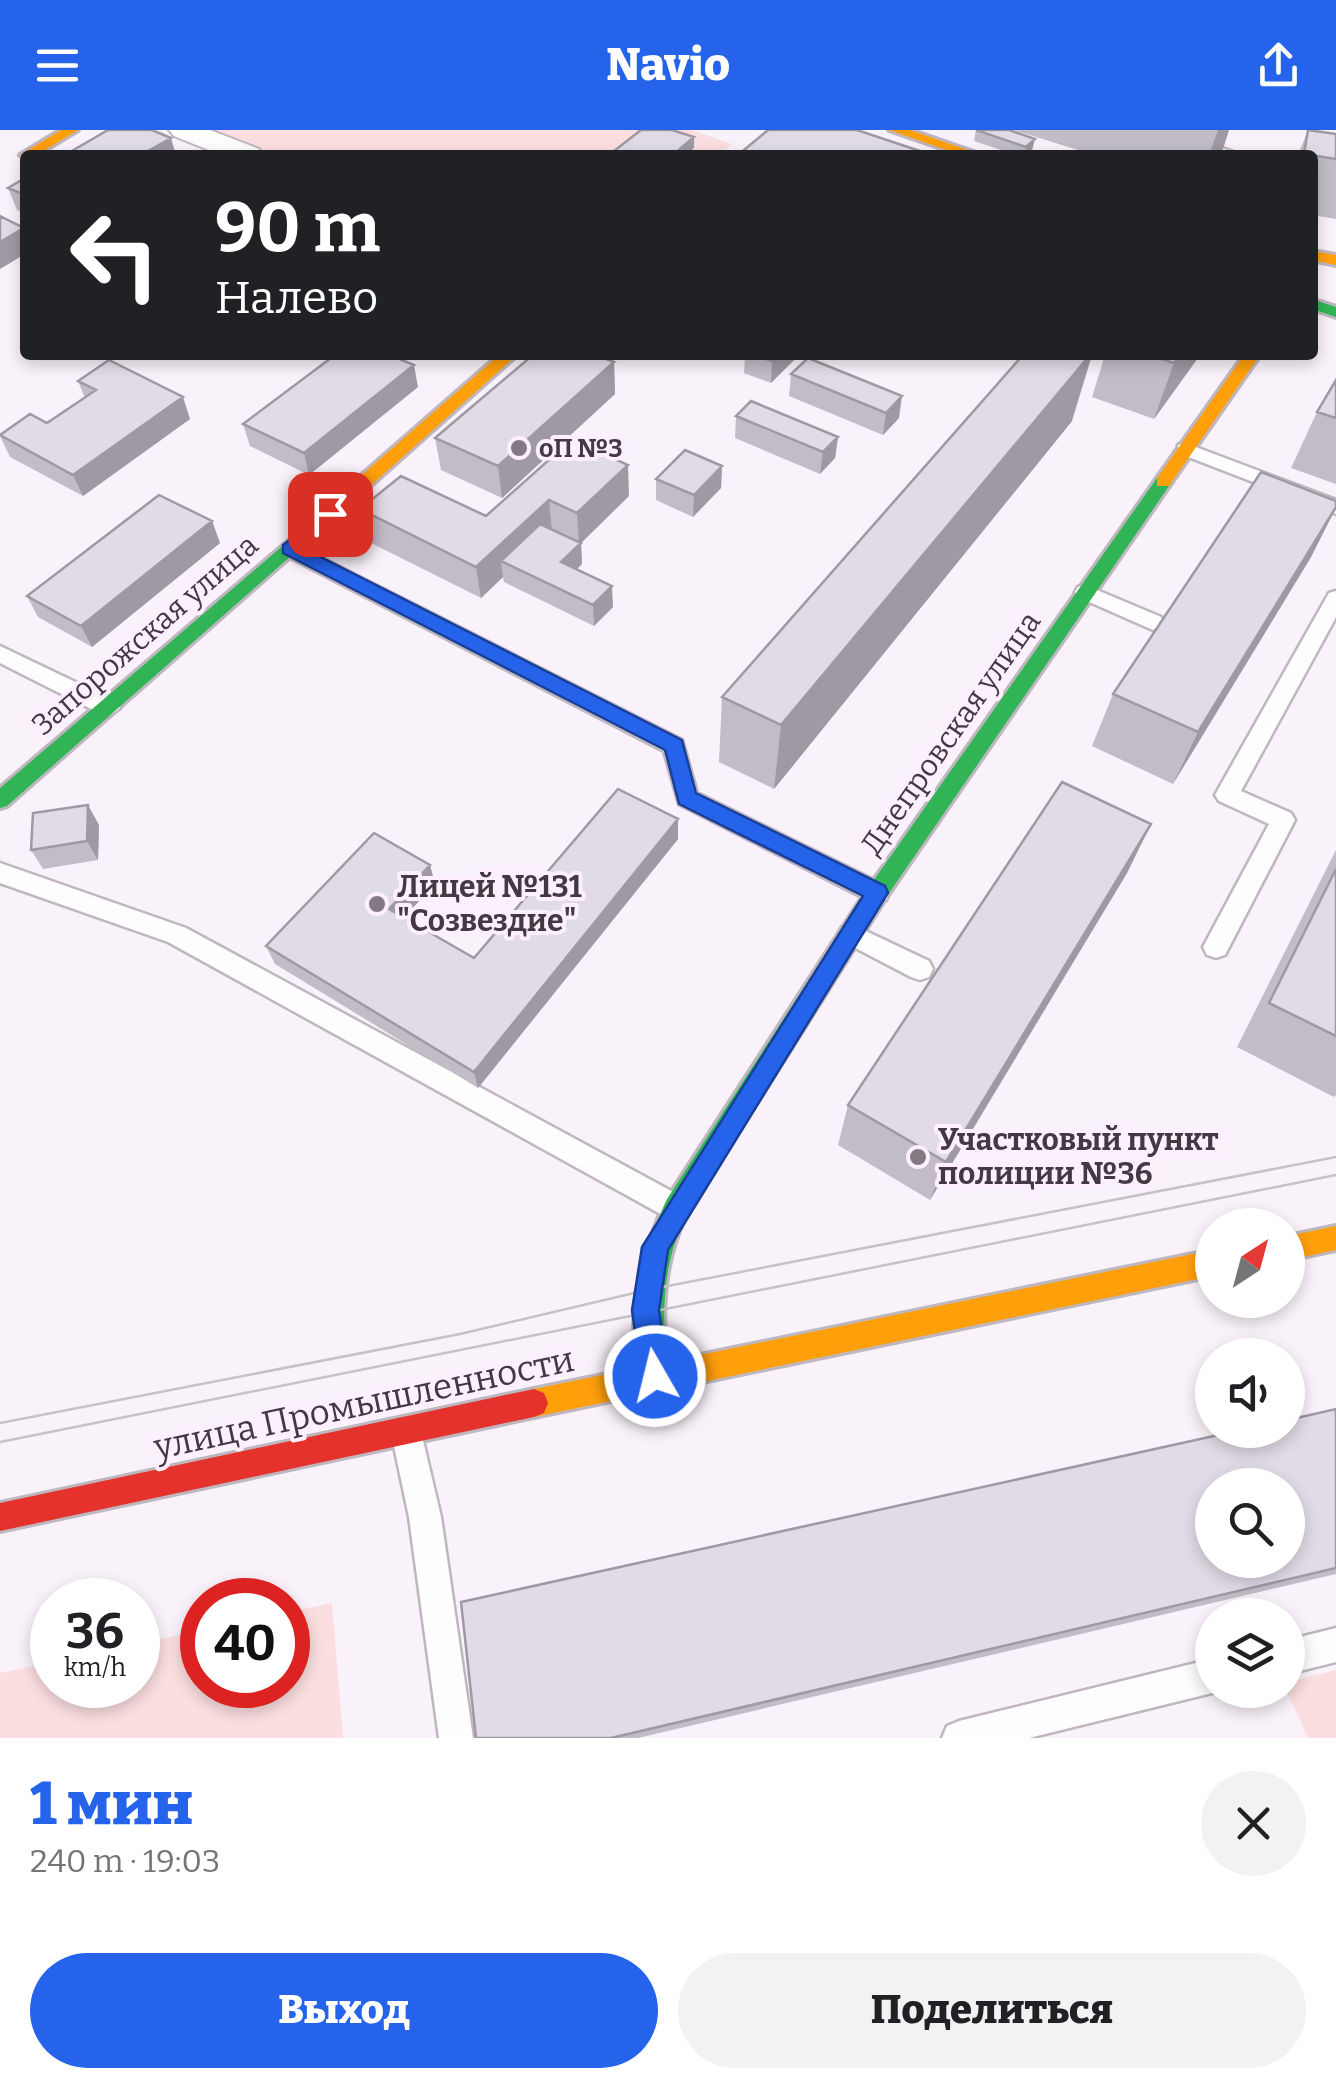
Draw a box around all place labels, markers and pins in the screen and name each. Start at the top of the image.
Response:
place label: оП №3 [539,434,623,464]
marker: оП №3 [508,437,530,459]
pin [288,472,373,557]
place label: Лицей №131 "Созвездие" [397,869,582,939]
marker: Лицей №131 "Созвездие" [366,893,388,915]
place label: Участковый пункт полиции №36 [938,1122,1219,1192]
marker: Участковый пункт полиции №36 [907,1146,929,1168]

